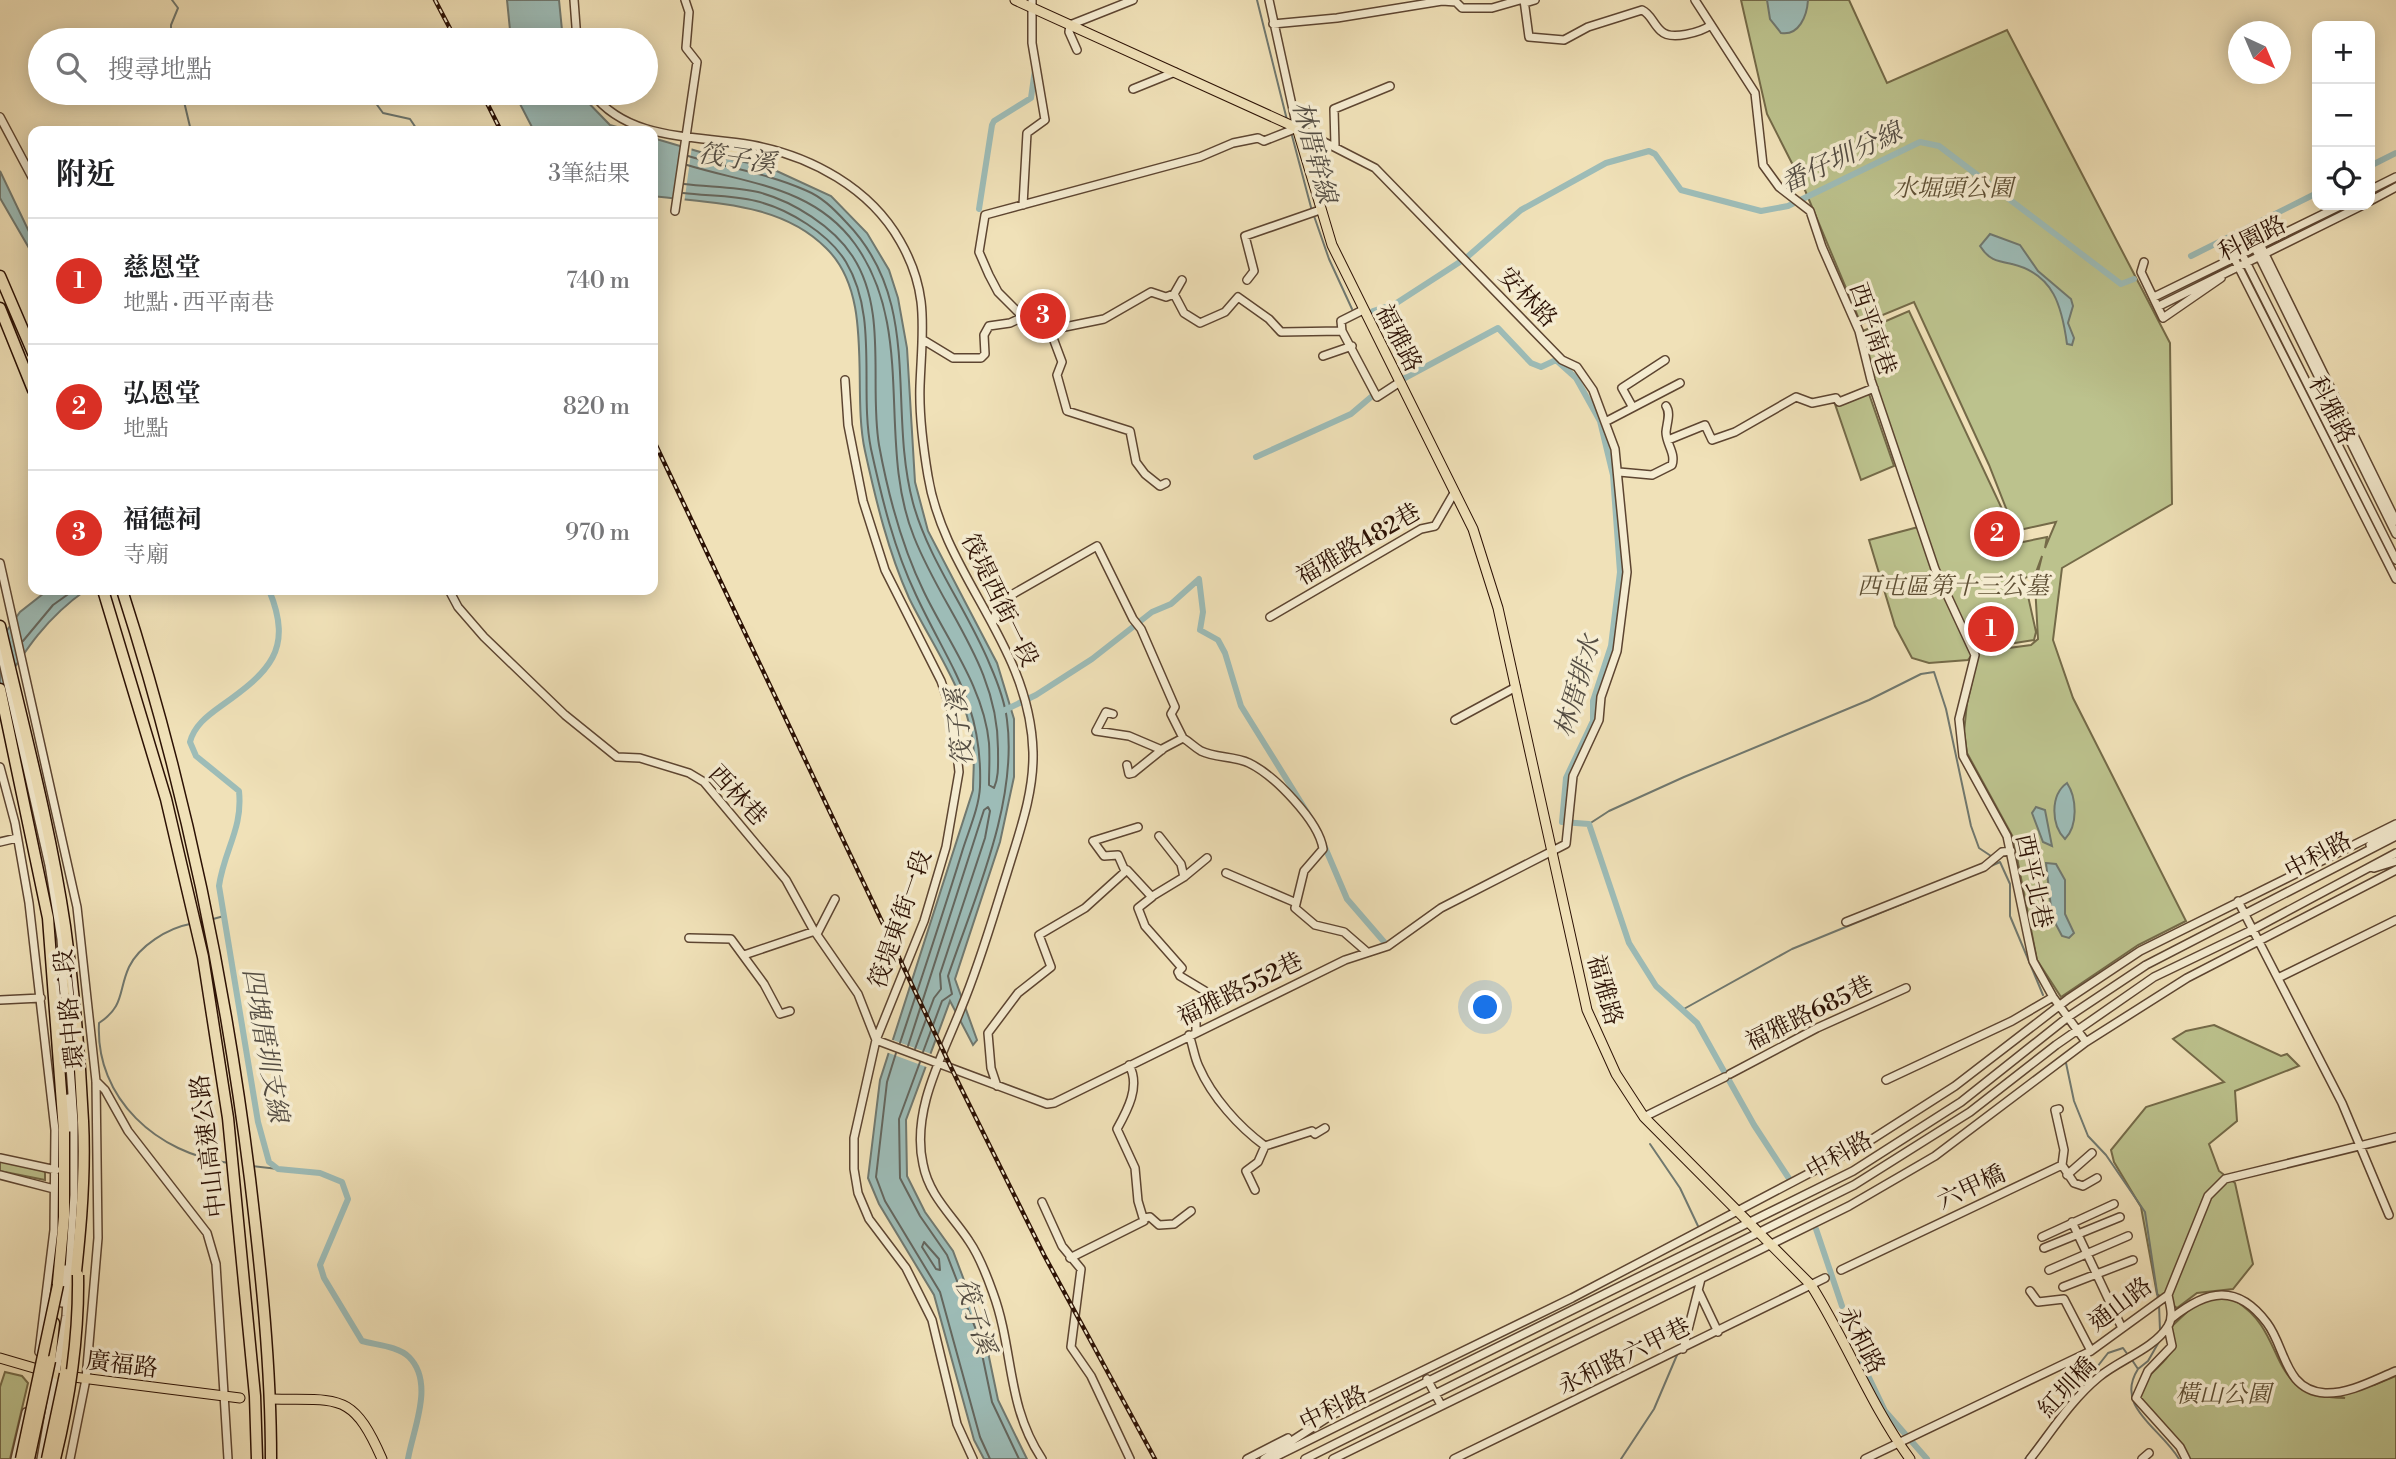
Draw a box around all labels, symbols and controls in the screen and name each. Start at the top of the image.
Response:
north arrow [2228,21,2291,84]
map controls [2312,21,2375,210]
button: + [2312,21,2375,84]
search box [28,28,658,105]
icon: search [52,48,90,86]
text: 搜尋地點 [108,54,212,86]
button: − [2312,84,2375,147]
water label: 林厝幹線 [1285,98,1344,210]
water label: 番仔圳分線 [1776,115,1910,200]
water label: 筏子溪 [696,138,781,181]
button: locate [2312,147,2375,210]
text: 附近 [56,156,116,194]
text: 3筆結果 [548,160,630,188]
park label: 水堀頭公園 [1893,174,2017,204]
street label: 科園路 [2214,210,2291,268]
text: 慈恩堂 [123,252,201,284]
street label: 安林路 [1491,261,1563,334]
text: 1 [73,267,85,295]
text: 740 m [566,267,630,295]
street label: 西平南巷 [1842,279,1902,380]
text: 地點 · 西平南巷 [123,289,274,317]
pin: 3 [1020,290,1066,342]
street label: 福雅路 [1368,300,1428,377]
street label: 科雅路 [2301,372,2361,449]
text: 弘恩堂 [123,378,201,410]
text: 2 [72,393,86,421]
text: 820 m [563,393,630,421]
text: 地點 [123,415,169,443]
street label: 福雅路482巷 [1291,497,1426,593]
text: 福德祠 [123,504,201,536]
pin: 2 [1974,508,2020,560]
text: 3 [72,519,86,547]
text: 970 m [565,519,630,547]
street label: 筏堤西街一段 [954,529,1044,672]
text: 寺廟 [123,541,169,569]
park label: 西屯區第十三公墓 [1857,572,2053,602]
pin: 1 [1968,603,2014,655]
water label: 林厝排水 [1548,629,1608,741]
water label: 筏子溪 [940,683,980,767]
street label: 西林巷 [702,759,773,832]
street label: 中科路 [2280,826,2357,886]
street label: 西平北巷 [2008,831,2058,931]
street label: 筏堤東街一段 [863,846,939,992]
street label: 福雅路552巷 [1173,947,1308,1033]
street label: 環中路二段 [49,948,91,1070]
street label: 福雅路 [1580,952,1628,1029]
water label: 四塊厝圳支線 [236,966,295,1128]
street label: 福雅路685巷 [1741,970,1878,1058]
your location [1468,990,1502,1024]
street label: 中山高速公路 [185,1073,233,1219]
street label: 中科路 [1801,1125,1878,1186]
street label: 六甲橋 [1932,1159,2010,1217]
street label: 通山路 [2083,1271,2158,1338]
water label: 筏子溪 [948,1274,1003,1361]
street label: 永和路 [1831,1302,1891,1379]
street label: 永和路六甲巷 [1553,1312,1696,1402]
street label: 廣福路 [84,1346,159,1384]
street label: 紅圳橋 [2032,1351,2103,1424]
street label: 中科路 [1295,1380,1372,1438]
park label: 橫山公園 [2175,1380,2275,1410]

